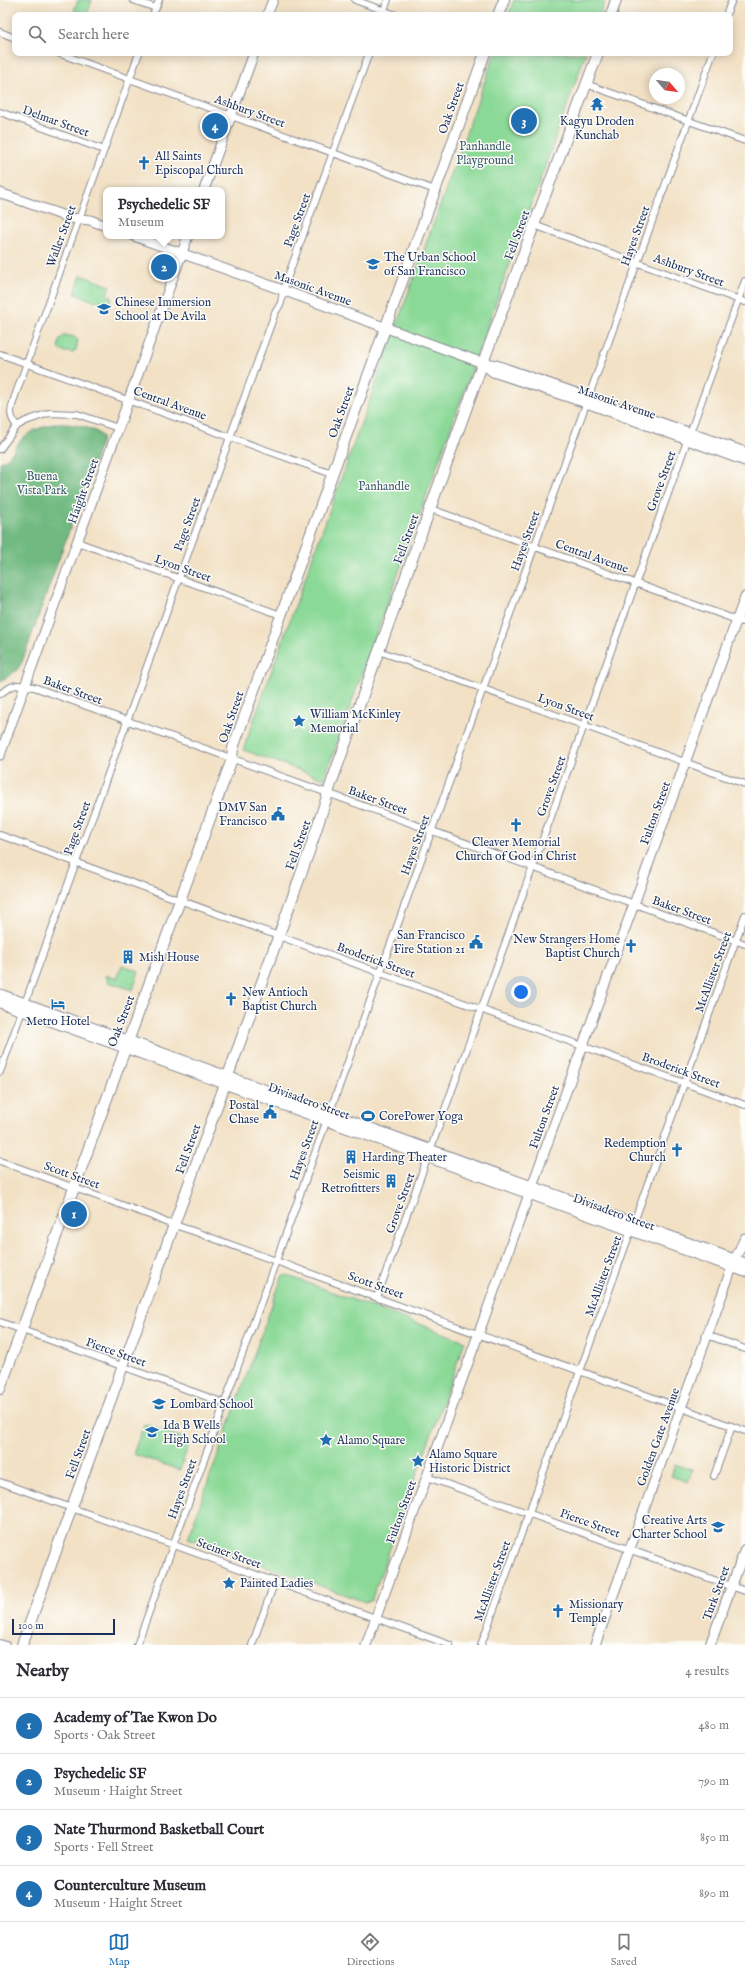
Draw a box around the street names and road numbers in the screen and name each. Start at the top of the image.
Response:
street label: Oak Street [435,80,468,136]
street label: Ashbury Street [212,91,287,131]
street label: Delmar Street [20,102,91,140]
street label: Page Street [281,191,314,249]
street label: Waller Street [43,203,80,269]
street label: Hayes Street [618,204,653,268]
street label: Fell Street [502,208,533,262]
street label: Ashbury Street [651,250,726,290]
street label: Masonic Avenue [272,268,354,310]
street label: Masonic Avenue [576,382,658,423]
street label: Central Avenue [131,383,209,424]
street label: Oak Street [325,384,358,440]
street label: Grove Street [644,449,679,514]
street label: Haight Street [65,457,102,526]
street label: Page Street [171,495,204,553]
street label: Hayes Street [508,509,543,573]
street label: Fell Street [391,512,422,566]
street label: Central Avenue [553,536,631,577]
street label: Lyon Street [152,551,213,586]
street label: Baker Street [41,673,104,708]
street label: Oak Street [216,689,247,745]
street label: Lyon Street [535,690,596,725]
street label: Grove Street [534,754,569,819]
street label: Fulton Street [637,779,674,847]
street label: Baker Street [346,783,409,818]
street label: Page Street [61,799,94,857]
street label: Hayes Street [398,813,433,877]
street label: Fell Street [283,818,314,872]
street label: Baker Street [650,893,713,928]
street label: McAllister Street [692,930,735,1015]
street label: Broderick Street [335,939,417,982]
street label: Oak Street [105,993,138,1049]
street label: Broderick Street [640,1049,722,1092]
street label: Divisadero Street [266,1080,352,1123]
street label: Fulton Street [526,1083,563,1151]
street label: Hayes Street [287,1118,322,1182]
street label: Fell Street [173,1122,204,1176]
street label: Scott Street [42,1158,102,1193]
street label: Grove Street [383,1171,418,1236]
street label: Divisadero Street [571,1191,657,1234]
street label: McAllister Street [582,1234,625,1319]
street label: Scott Street [346,1268,406,1303]
street label: Pierce Street [84,1335,148,1370]
street label: Golden Gate Avenue [634,1385,683,1488]
street label: Fell Street [63,1427,94,1481]
street label: Hayes Street [165,1457,200,1521]
street label: Fulton Street [383,1478,420,1546]
street label: Pierce Street [558,1506,622,1541]
street label: Steiner Street [194,1535,263,1572]
street label: McAllister Street [471,1539,514,1624]
street label: Turk Street [700,1564,733,1623]

